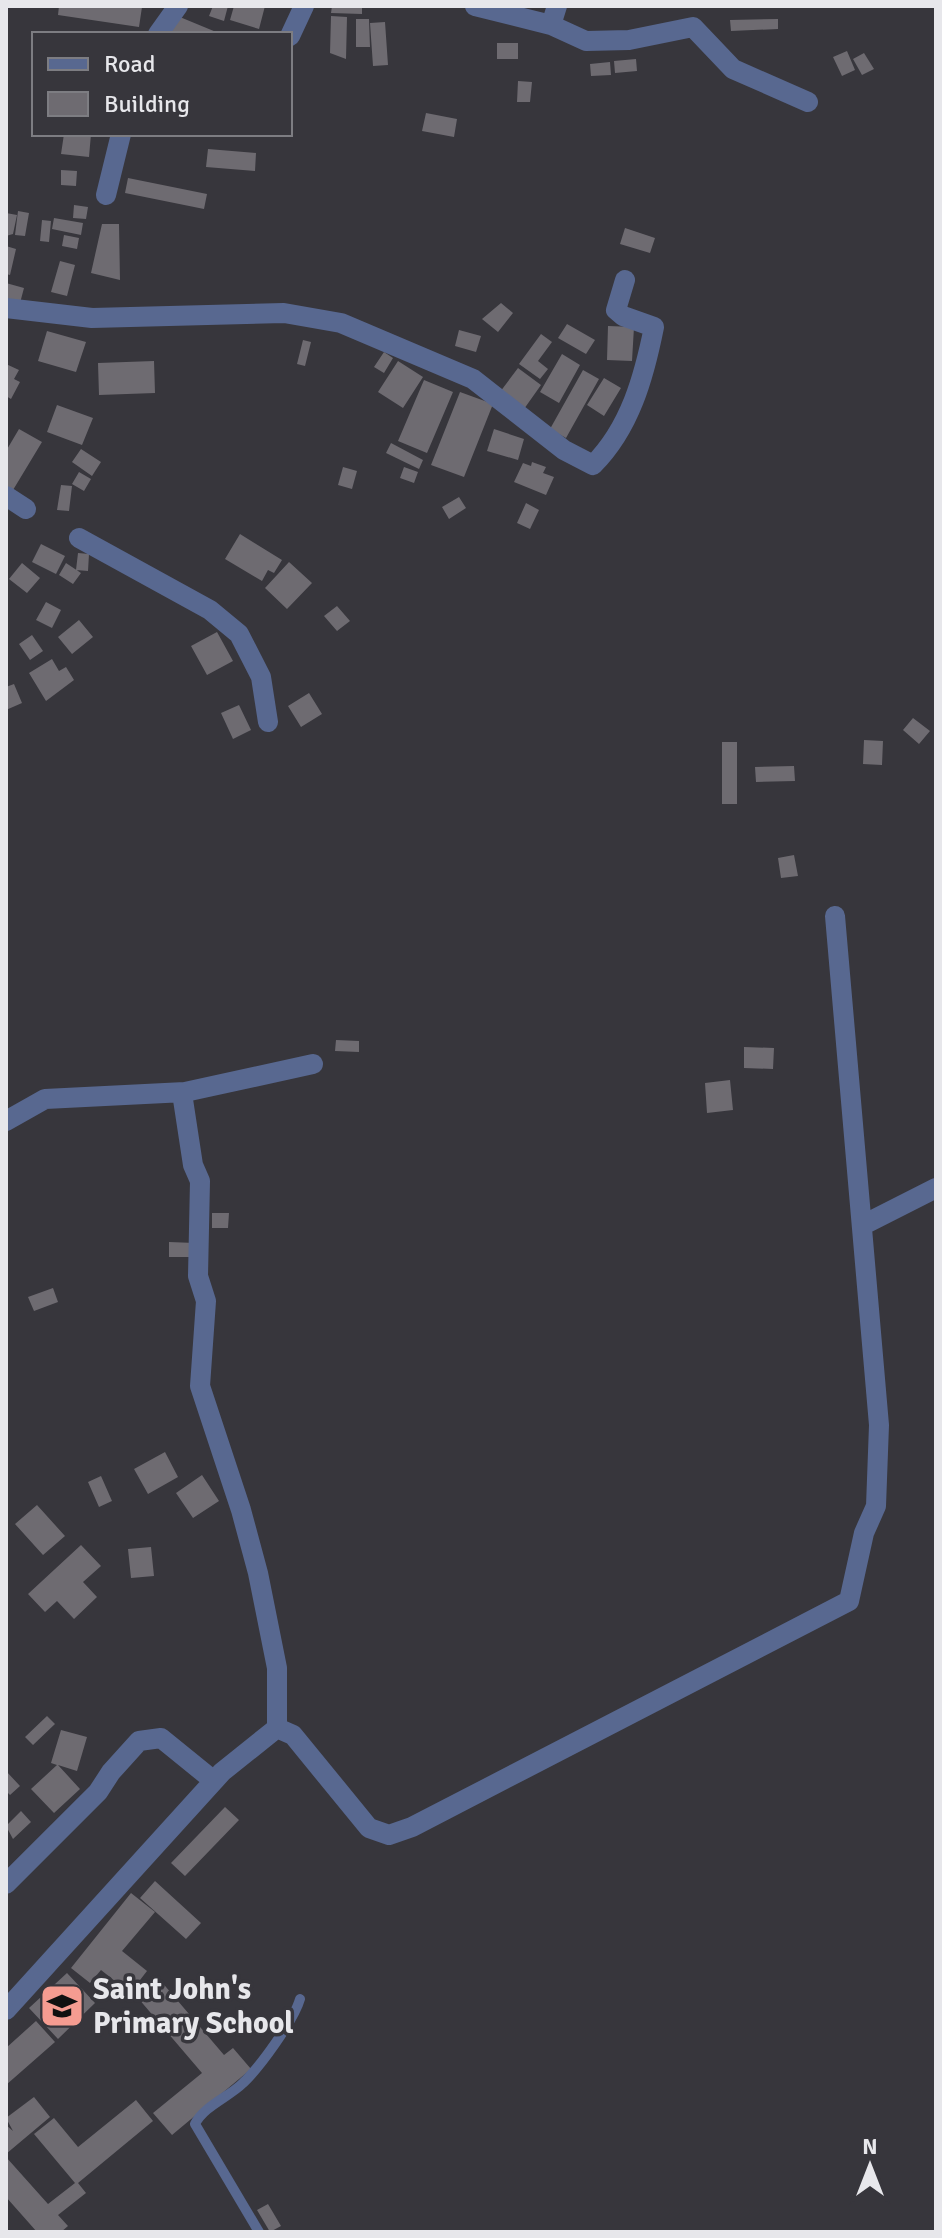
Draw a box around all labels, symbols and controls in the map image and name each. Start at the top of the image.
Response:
legend [32,32,292,136]
text: Road [104,49,155,79]
text: Building [104,89,190,119]
place label: Saint John's Primary School [93,1971,294,2042]
school or university icon: Saint John's Primary School [38,1982,86,2030]
north arrow [830,2126,910,2206]
text: N [862,2133,878,2160]

